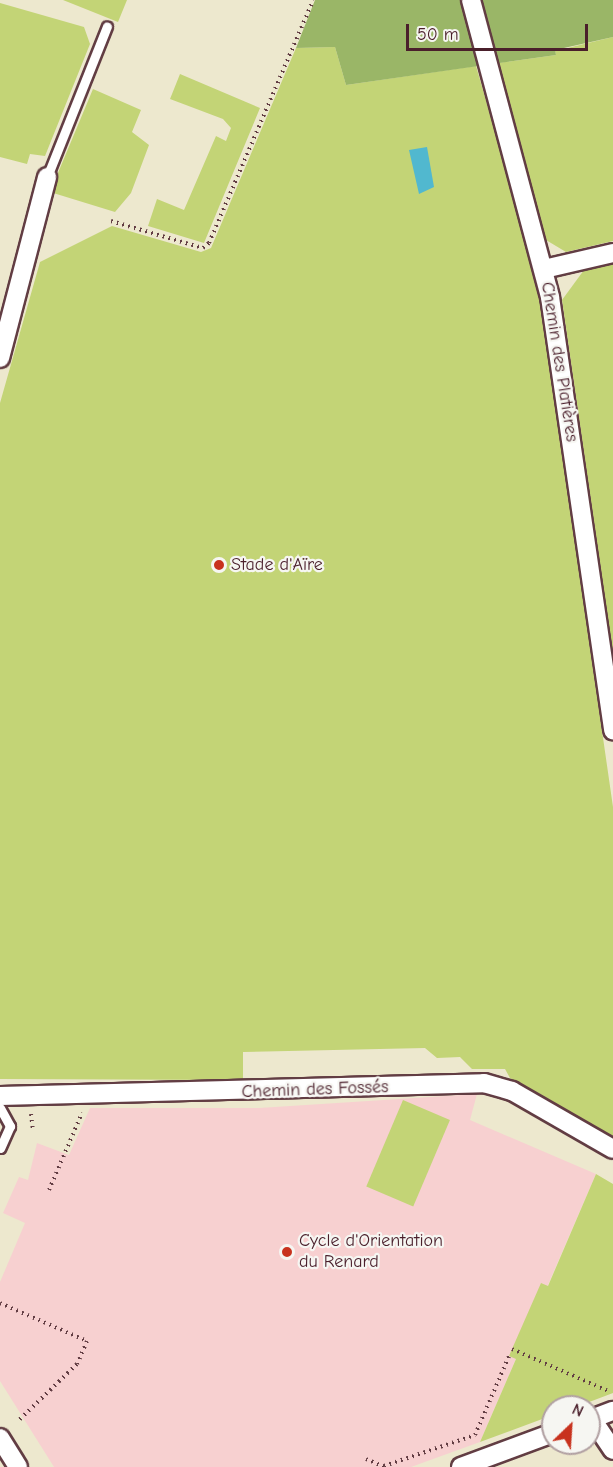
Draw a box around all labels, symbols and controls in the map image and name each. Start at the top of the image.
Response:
scale bar [409,12,590,50]
text: 50 m [417,24,459,45]
street label: Chemin des Platières [536,281,582,443]
place label: Stade d'Aïre [231,554,323,576]
marker: Stade d'Aïre [212,558,226,572]
street label: Chemin des Fossés [241,1077,389,1103]
place label: Cycle d'Orientation du Renard [299,1231,443,1274]
marker: Cycle d'Orientation du Renard [280,1245,294,1259]
north arrow [541,1395,601,1455]
text: N [569,1400,586,1421]

